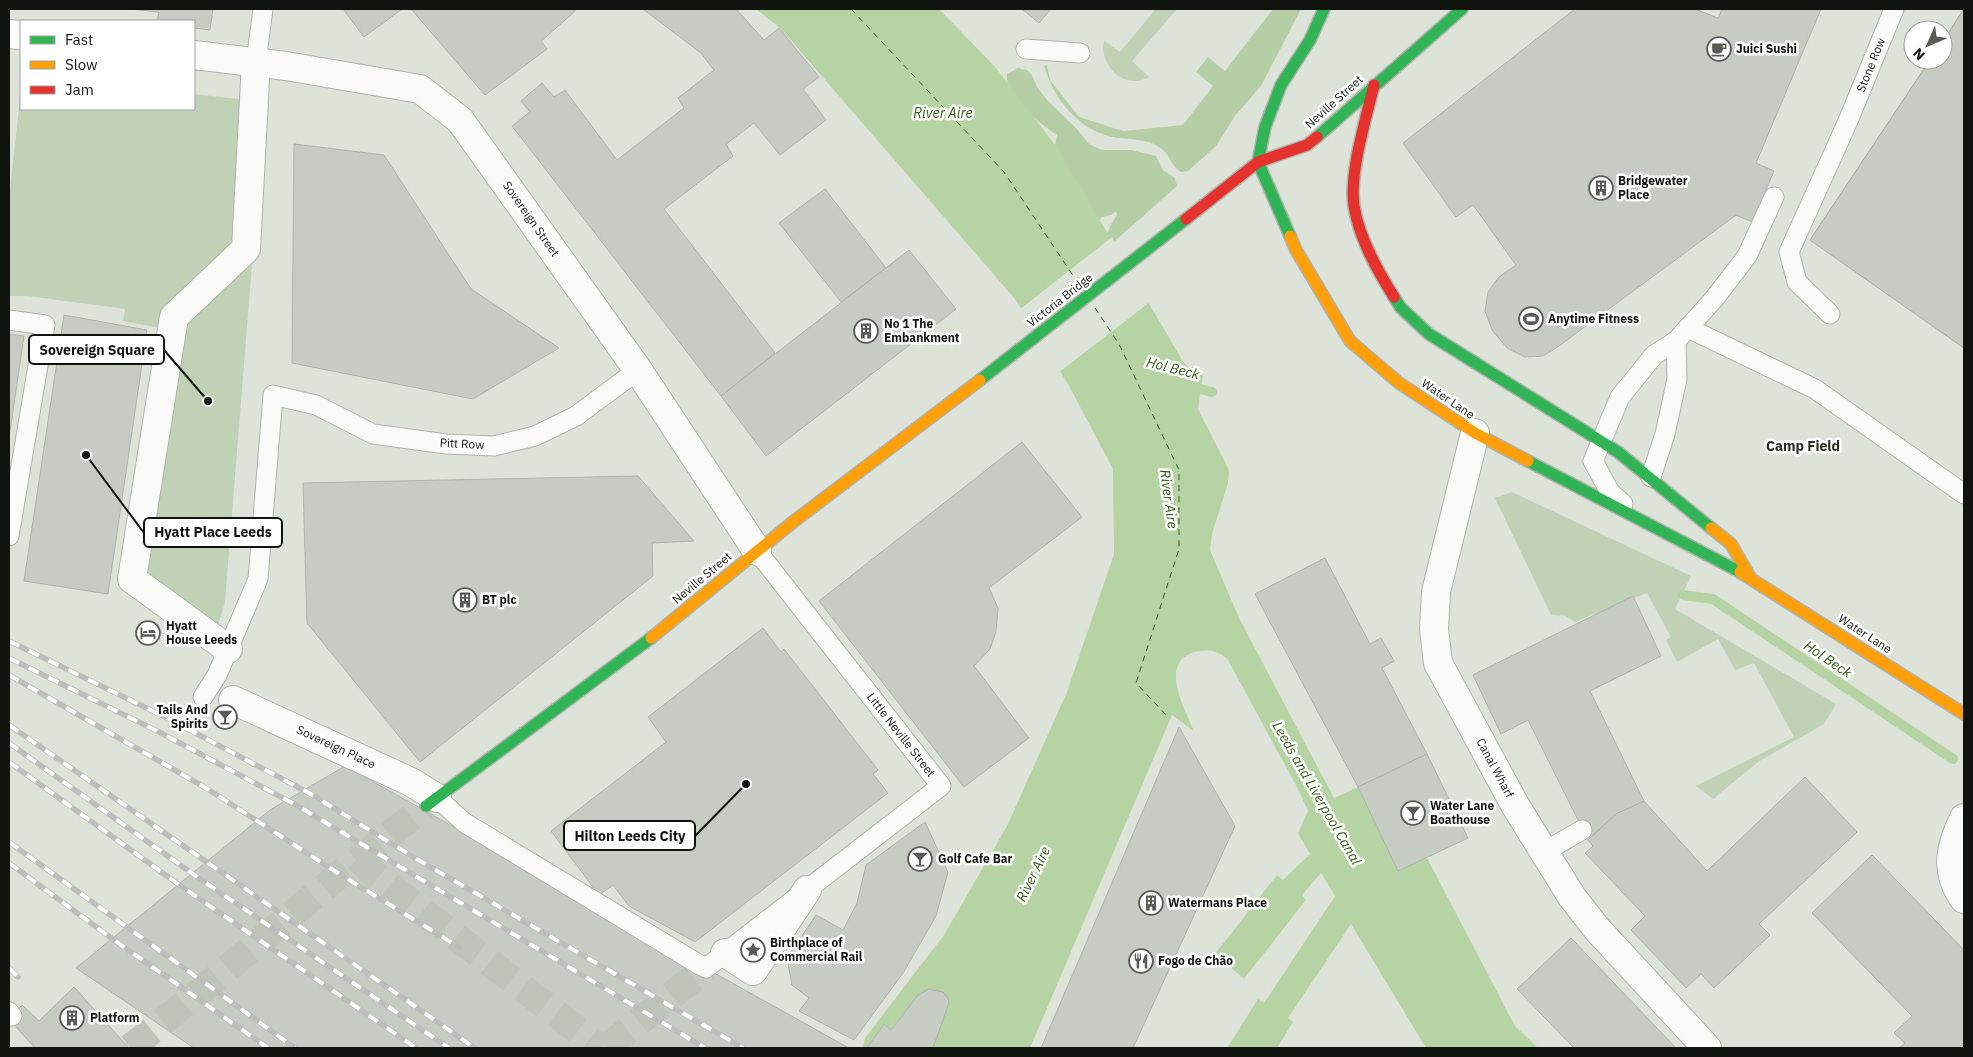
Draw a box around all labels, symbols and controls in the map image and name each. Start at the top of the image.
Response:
legend [20,20,195,110]
north arrow [1903,20,1953,70]
text: Fast [65,30,93,49]
street label: Stone Row [1853,35,1888,94]
cafe icon: Juici Sushi [1706,36,1732,62]
place label: Juici Sushi [1736,41,1797,56]
text: N [1909,44,1929,64]
text: Slow [65,55,98,74]
street label: Neville Street [1302,72,1366,132]
text: Jam [65,80,94,99]
water label: River Aire [913,104,973,122]
place label: Bridgewater Place [1618,173,1688,202]
building icon: Bridgewater Place [1588,175,1614,201]
street label: Sovereign Street [500,178,563,259]
street label: Victoria Bridge [1024,269,1096,330]
sports icon: Anytime Fitness [1518,306,1544,332]
place label: Anytime Fitness [1548,311,1639,326]
place label: No 1 The Embankment [884,316,960,345]
building icon: No 1 The Embankment [853,318,879,344]
callout: Sovereign Square [29,335,164,364]
text: Sovereign Square [39,341,155,359]
water label: Hol Beck [1145,353,1202,383]
street label: Water Lane [1419,375,1478,422]
street label: Pitt Row [439,435,485,452]
district label: Camp Field [1766,437,1840,455]
water label: River Aire [1156,468,1182,530]
callout: Hyatt Place Leeds [144,518,282,547]
text: Hyatt Place Leeds [154,523,272,541]
street label: Neville Street [669,549,734,607]
building icon: BT plc [452,587,478,613]
place label: BT plc [482,592,517,607]
street label: Water Lane [1836,611,1895,657]
place label: Hyatt House Leeds [166,618,237,647]
hotel icon: Hyatt House Leeds [135,620,161,646]
water label: Hol Beck [1800,636,1856,682]
street label: Little Neville Street [864,690,939,780]
place label: Tails And Spirits [156,702,208,731]
bar icon: Tails And Spirits [212,704,238,730]
water label: Leeds and Liverpool Canal [1269,718,1366,868]
street label: Sovereign Place [294,722,378,772]
street label: Canal Wharf [1473,735,1517,800]
place label: Water Lane Boathouse [1430,798,1494,827]
bar icon: Water Lane Boathouse [1400,800,1426,826]
callout: Hilton Leeds City [564,821,695,850]
text: Hilton Leeds City [574,827,686,845]
water label: River Aire [1012,843,1054,905]
bar icon: Golf Cafe Bar [907,846,933,872]
place label: Golf Cafe Bar [938,851,1013,866]
building icon: Watermans Place [1138,890,1164,916]
place label: Watermans Place [1168,895,1267,910]
place label: Birthplace of Commercial Rail [770,935,863,964]
place icon: Birthplace of Commercial Rail [740,937,766,963]
restaurant icon: Fogo de Chão [1128,948,1154,974]
place label: Fogo de Chão [1158,953,1233,968]
building icon: Platform [59,1005,85,1031]
place label: Platform [90,1010,140,1025]

